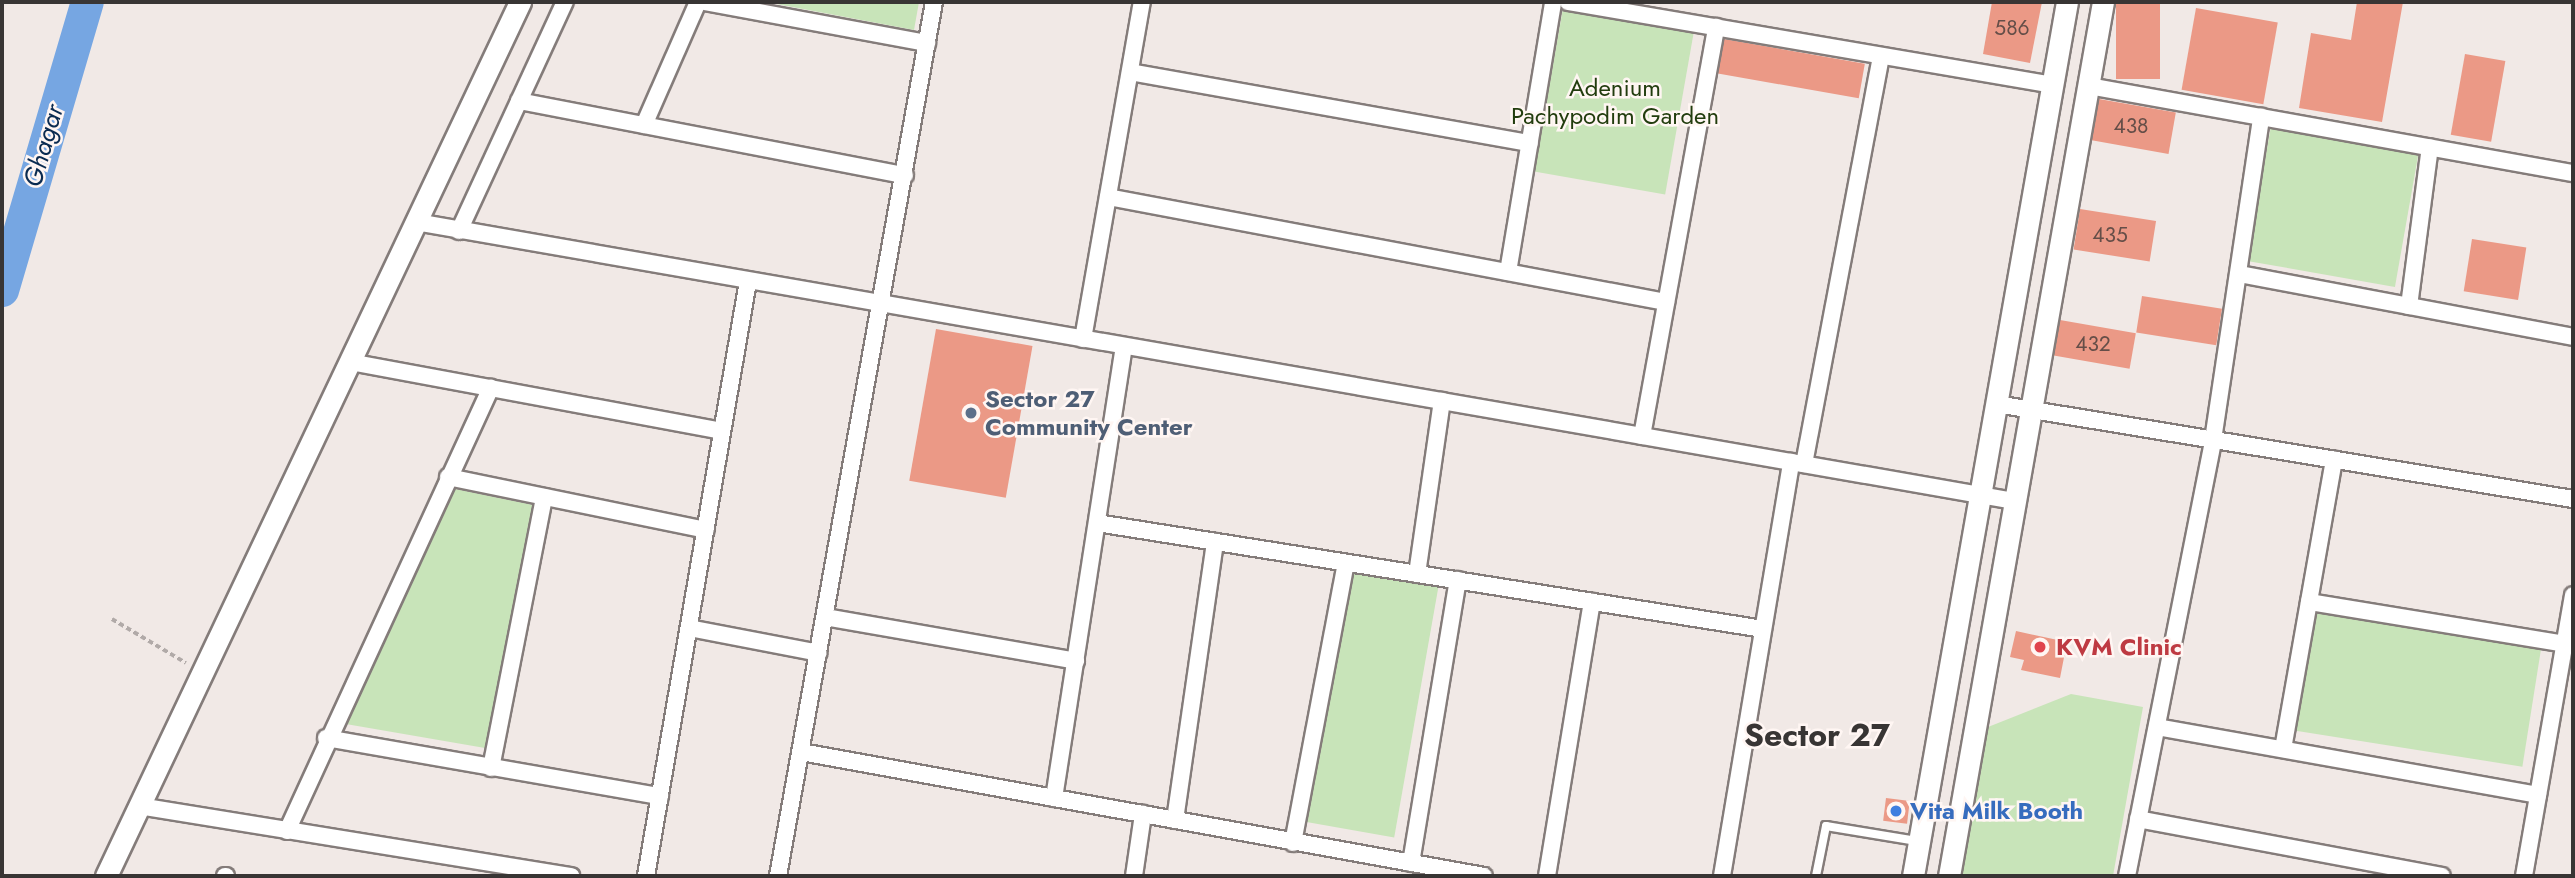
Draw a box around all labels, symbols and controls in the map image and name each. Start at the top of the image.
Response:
house number: 586 [1994,15,2030,41]
park label: Adenium Pachypodim Garden [1511,74,1719,130]
water label: Ghagar [17,101,71,191]
house number: 438 [2113,113,2149,139]
house number: 435 [2092,222,2128,248]
house number: 432 [2075,331,2111,357]
place label: Sector 27 Community Center [985,385,1193,441]
marker: Sector 27 Community Center [963,405,979,421]
place label: KVM Clinic [2056,633,2182,661]
marker: KVM Clinic [2030,637,2050,657]
district label: Sector 27 [1744,716,1890,754]
place label: Vita Milk Booth [1910,797,2083,825]
marker: Vita Milk Booth [1888,803,1904,819]

